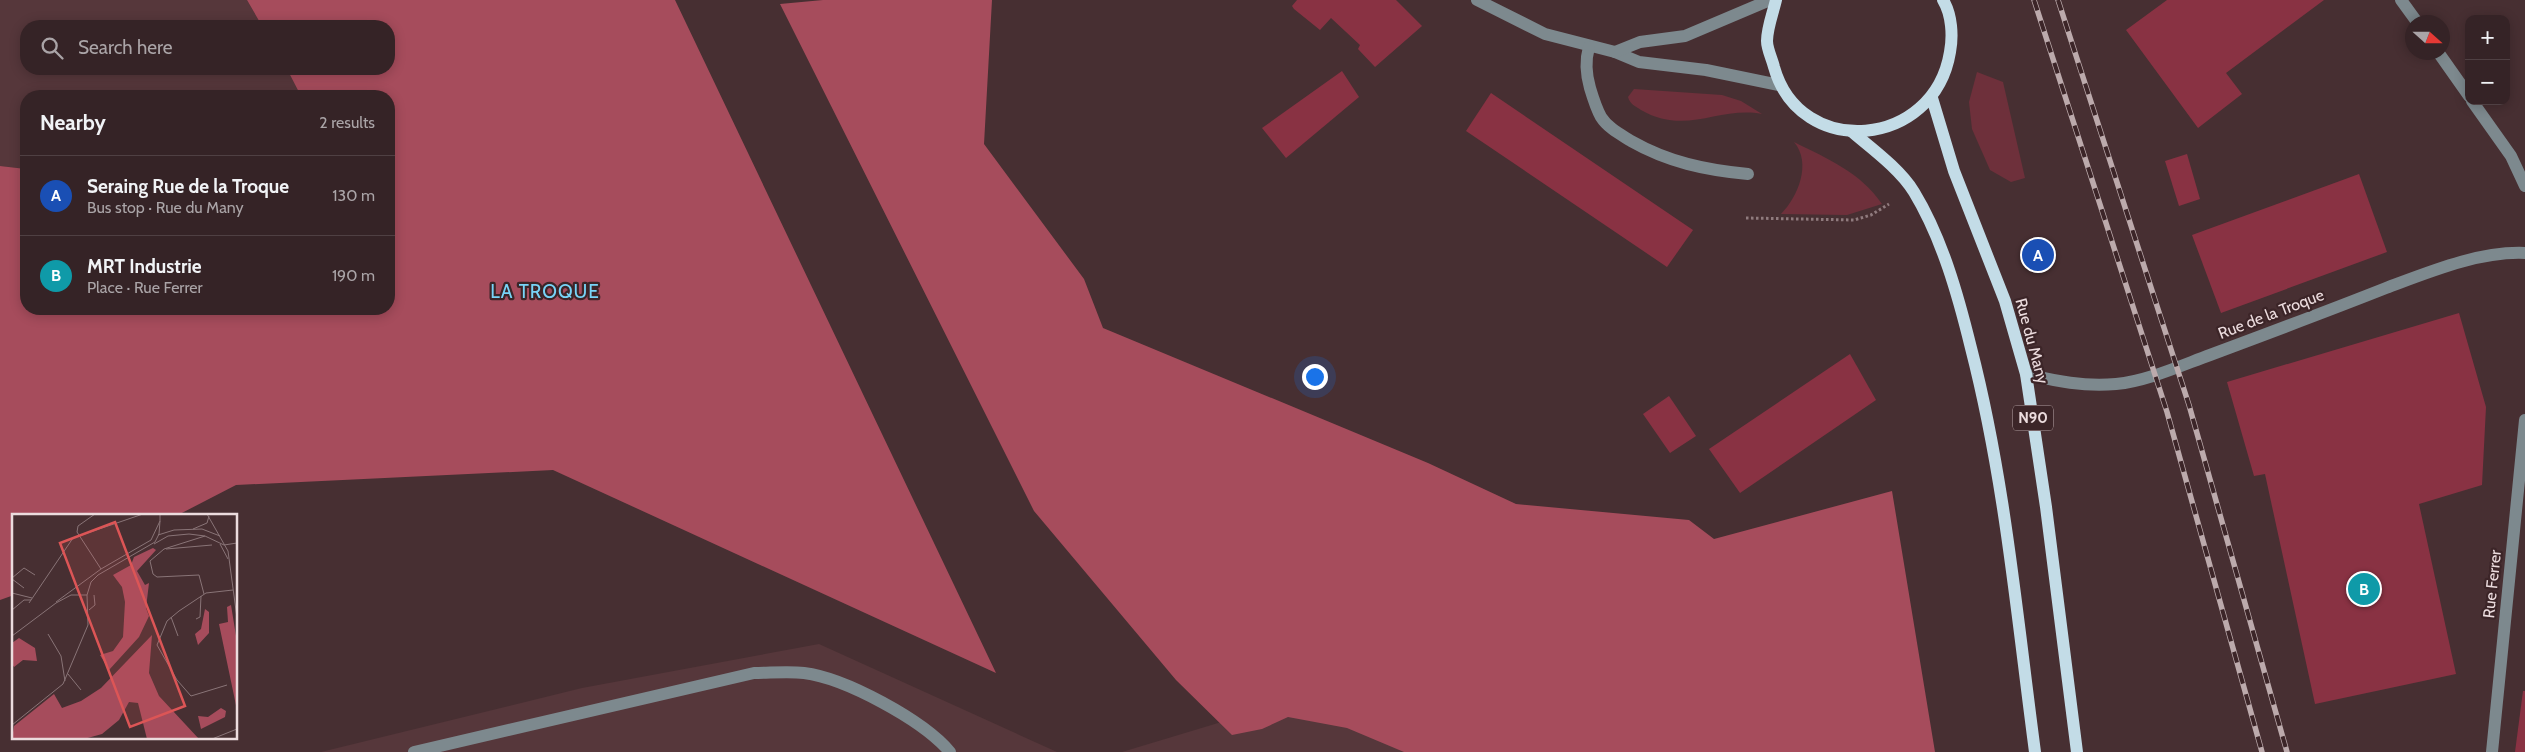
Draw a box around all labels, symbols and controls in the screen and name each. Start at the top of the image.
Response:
north arrow [2405,15,2450,60]
map controls [2465,15,2510,105]
button: + [2465,15,2510,60]
search box [20,20,395,75]
icon: search [38,34,66,62]
text: Search here [78,36,172,59]
button: − [2465,60,2510,105]
text: Nearby [40,110,106,135]
text: 2 results [319,113,375,132]
text: Seraing Rue de la Troque [87,175,289,198]
text: A [51,186,61,205]
text: 130 m [332,186,375,205]
text: Bus stop · Rue du Many [87,198,244,217]
pin: A [2022,236,2054,274]
text: MRT Industrie [87,255,202,278]
text: B [51,266,61,285]
text: 190 m [332,266,375,285]
text: Place · Rue Ferrer [87,278,203,297]
district label: LA TROQUE [490,280,600,303]
street label: Rue de la Troque [2215,285,2327,343]
street label: Rue du Many [2011,296,2053,386]
your location [1302,364,1328,390]
road number: N90 [2013,406,2053,430]
inset map [12,514,238,740]
street label: Rue Ferrer [2479,548,2505,619]
pin: B [2348,570,2380,608]

